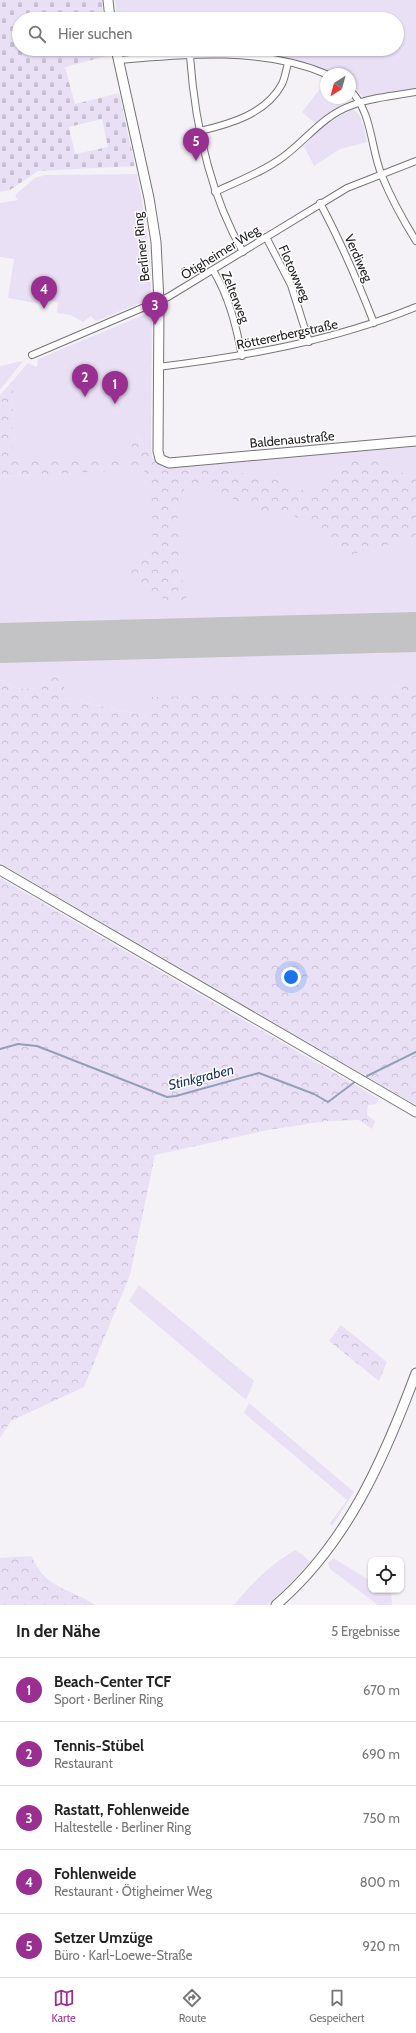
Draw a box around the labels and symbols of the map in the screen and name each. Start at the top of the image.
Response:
north arrow [320,68,356,104]
pin: 5 [183,128,209,161]
street label: Berliner Ring [129,211,153,282]
street label: Ötigheimer Weg [178,221,263,283]
street label: Verdiweg [341,232,377,285]
street label: Flotowweg [275,242,315,304]
street label: Zelterweg [218,269,254,326]
pin: 4 [31,276,57,309]
pin: 3 [142,292,168,325]
street label: Röttererbergstraße [235,315,339,353]
pin: 2 [72,364,98,397]
pin: 1 [102,371,128,404]
street label: Baldenaustraße [249,427,336,451]
your location [281,967,301,987]
water label: Stinkgraben [166,1060,236,1094]

